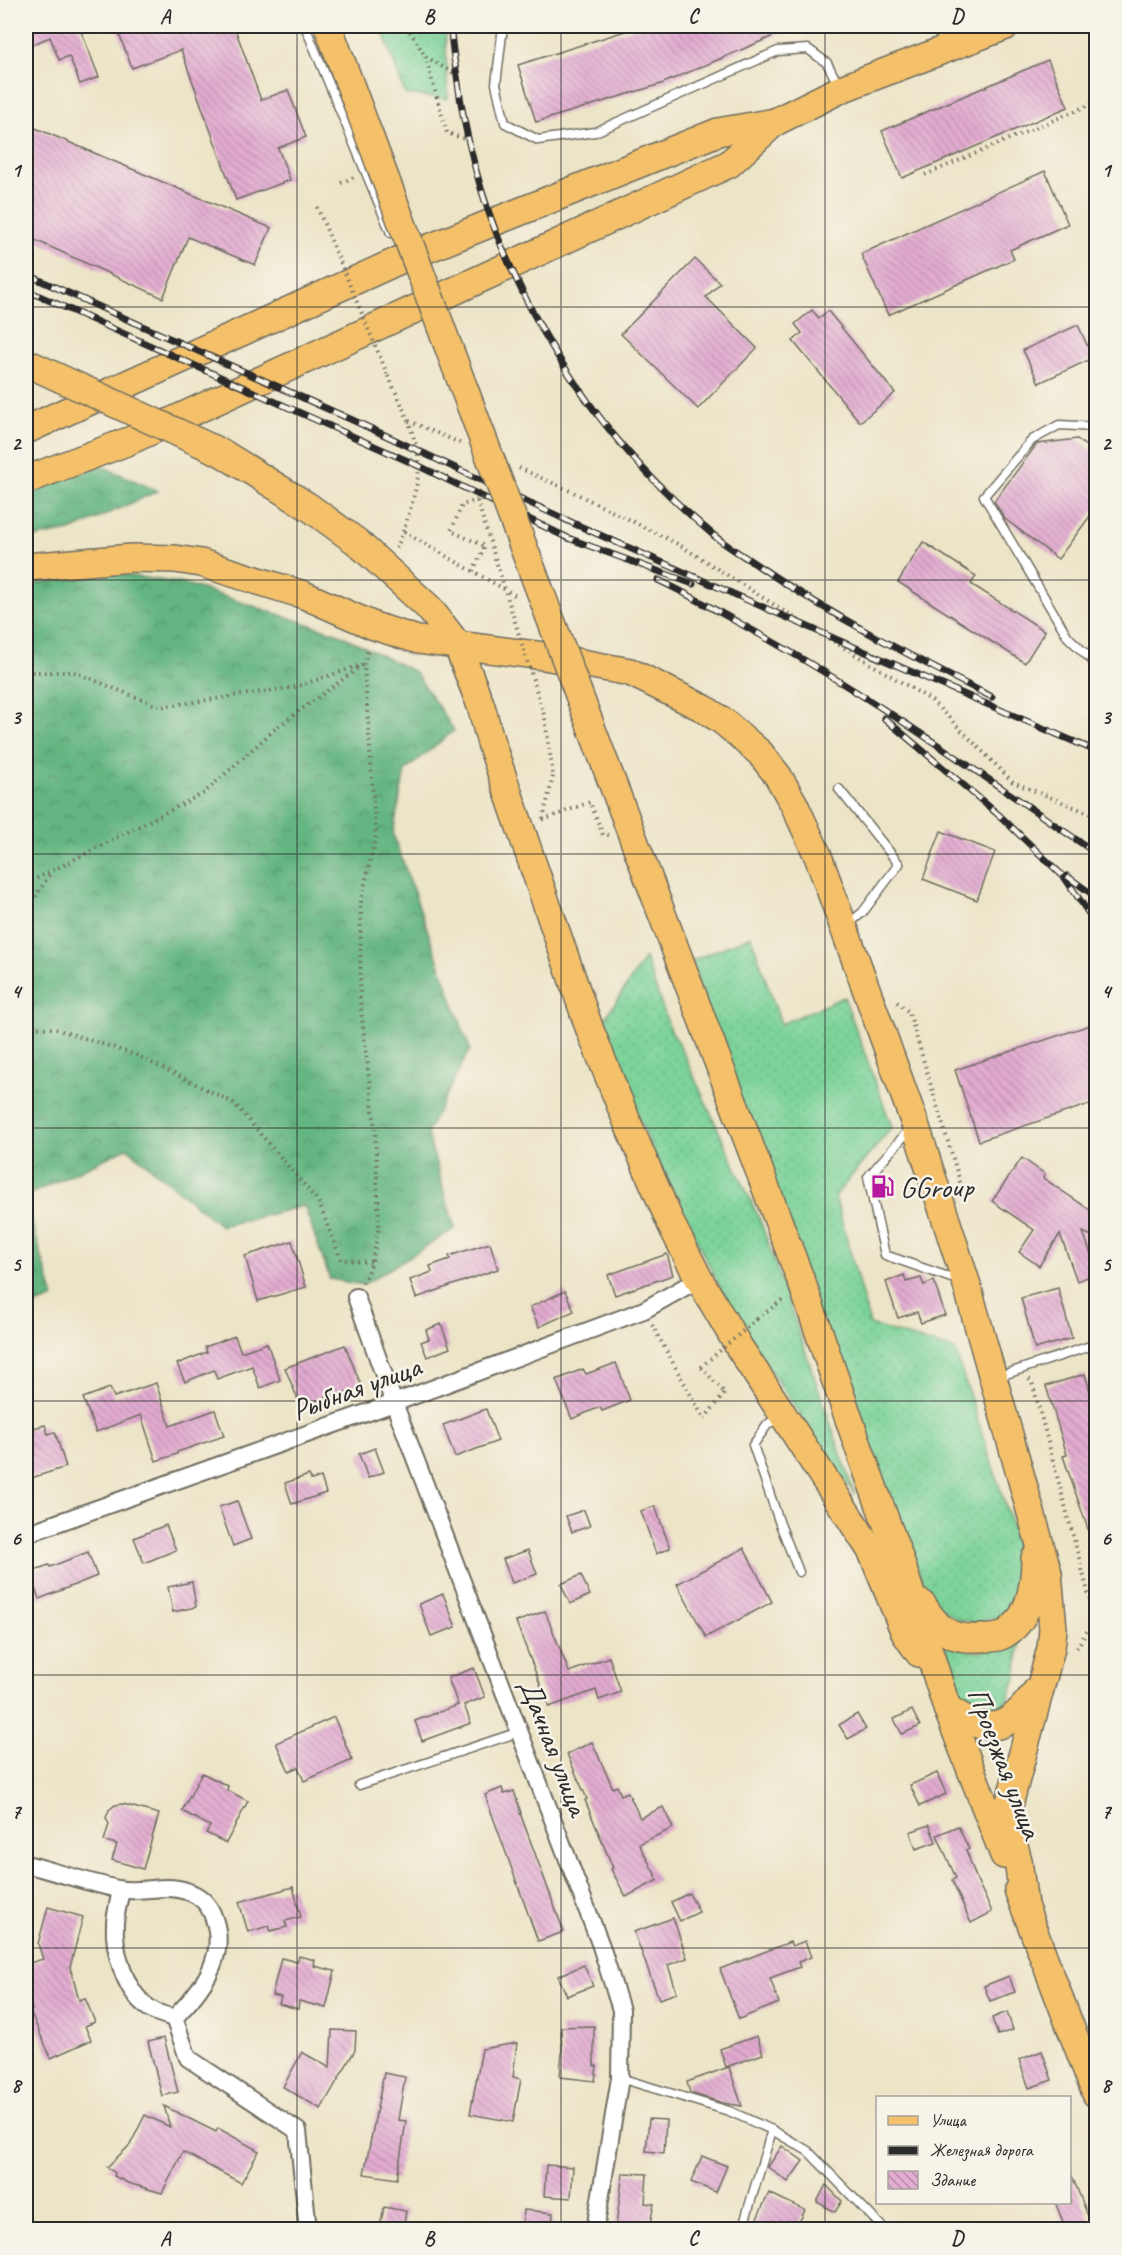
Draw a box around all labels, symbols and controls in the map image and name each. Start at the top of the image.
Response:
text: A [160,4,172,29]
text: B [424,4,436,29]
text: C [688,4,700,29]
text: D [951,4,965,29]
text: 1 [12,158,23,183]
text: 1 [1102,158,1113,183]
text: 2 [12,431,23,456]
text: 2 [1102,431,1113,456]
text: 3 [12,705,23,730]
text: 3 [1102,705,1113,730]
text: 4 [12,979,24,1004]
text: 4 [1102,979,1114,1004]
place label: GGroup [900,1168,975,1206]
fuel station icon: GGroup [869,1174,895,1200]
text: 5 [12,1252,23,1277]
text: 5 [1102,1252,1113,1277]
street label: Рыбная улица [286,1346,428,1429]
text: 6 [11,1526,22,1551]
text: 6 [1101,1526,1112,1551]
street label: Дачная улица [511,1673,598,1823]
street label: Проезжая улица [959,1682,1052,1846]
text: 7 [12,1799,23,1824]
text: 7 [1102,1799,1113,1824]
text: 8 [12,2073,24,2098]
text: 8 [1102,2073,1114,2098]
legend [876,2096,1071,2204]
text: Улица [930,2109,967,2131]
text: Железная дорога [930,2139,1034,2162]
text: Здание [930,2169,976,2191]
text: A [160,2226,172,2251]
text: B [424,2226,436,2251]
text: C [688,2226,700,2251]
text: D [951,2226,965,2251]

